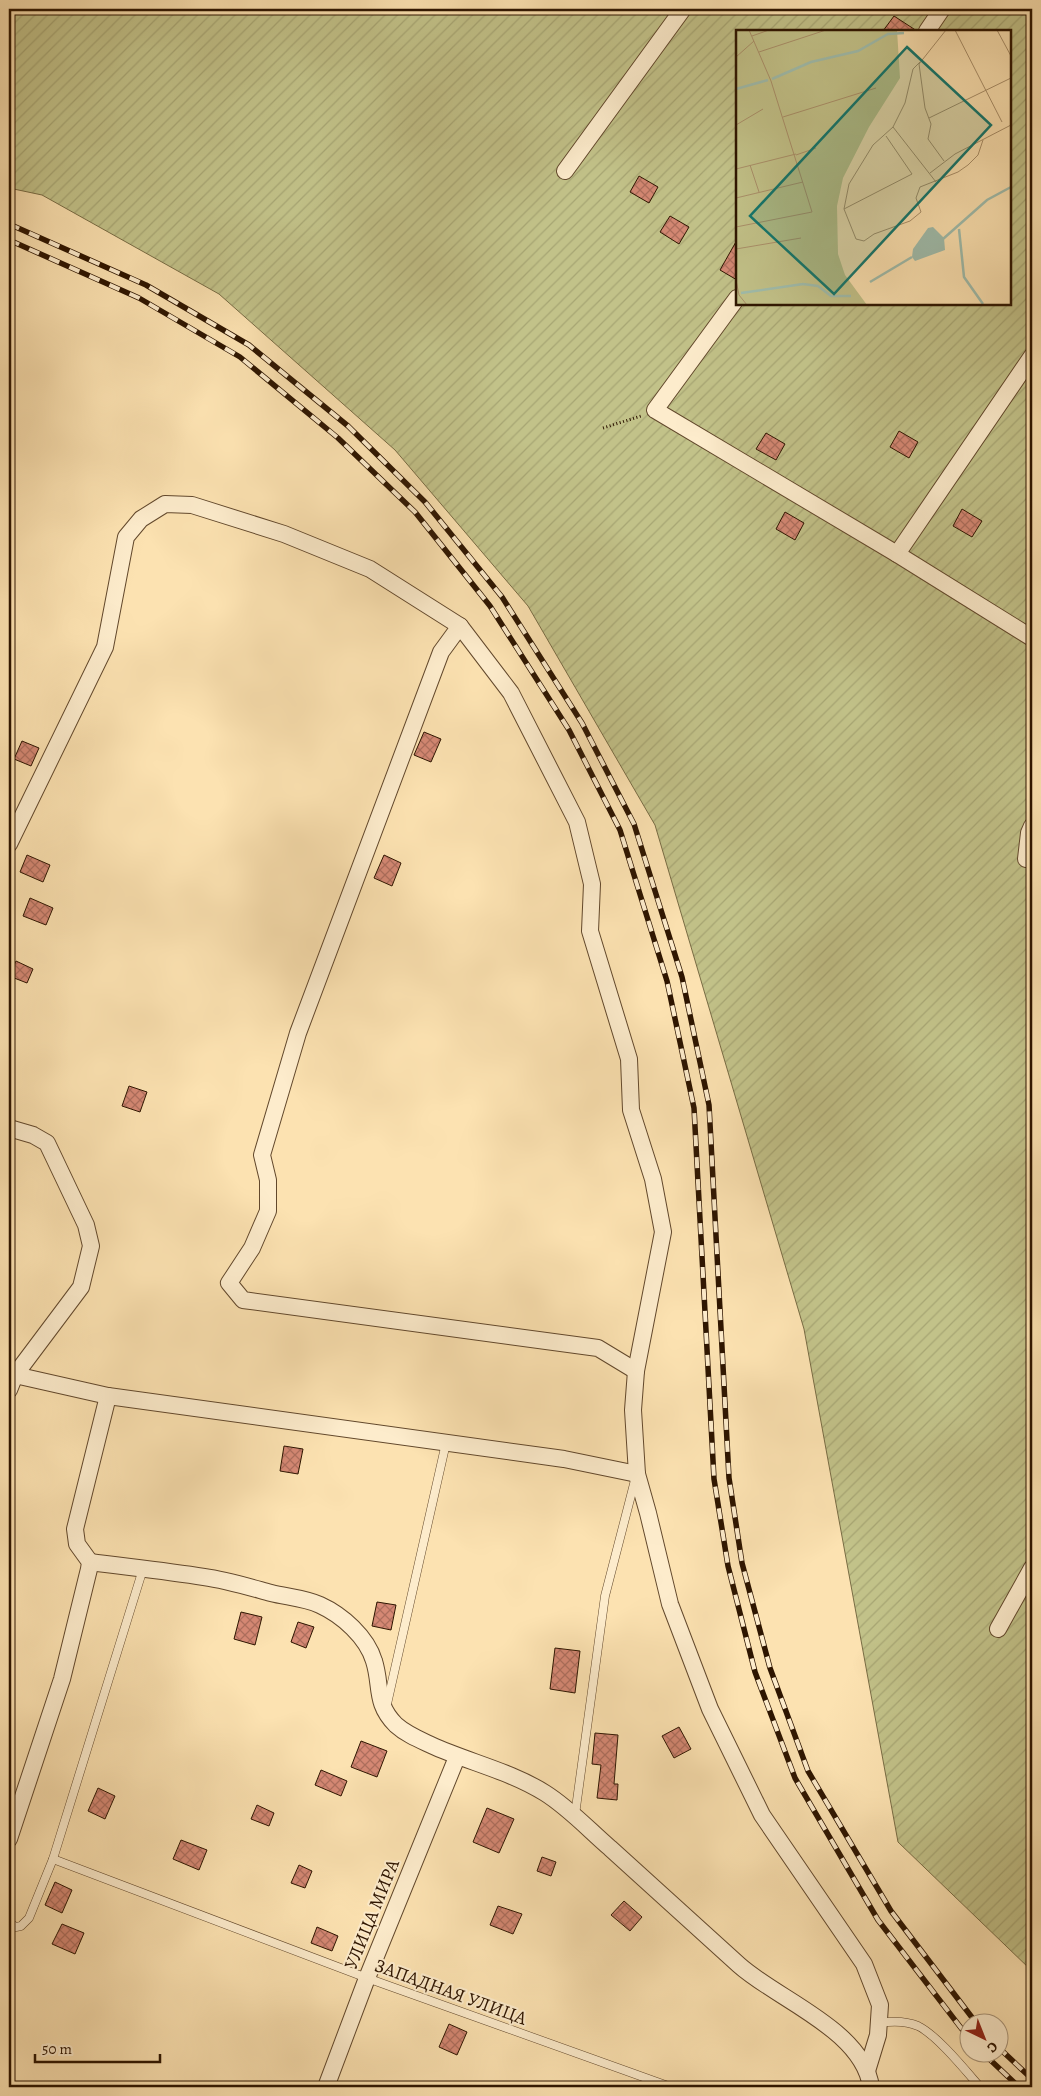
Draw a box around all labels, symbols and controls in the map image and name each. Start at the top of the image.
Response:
inset map [736,30,1011,305]
street label: УЛИЦА МИРА [338,1855,406,1973]
street label: ЗАПАДНАЯ УЛИЦА [371,1952,531,2032]
north arrow [958,2014,1008,2064]
scale bar [35,2031,160,2063]
text: С [983,2037,1002,2057]
text: 50 m [42,2039,72,2059]

